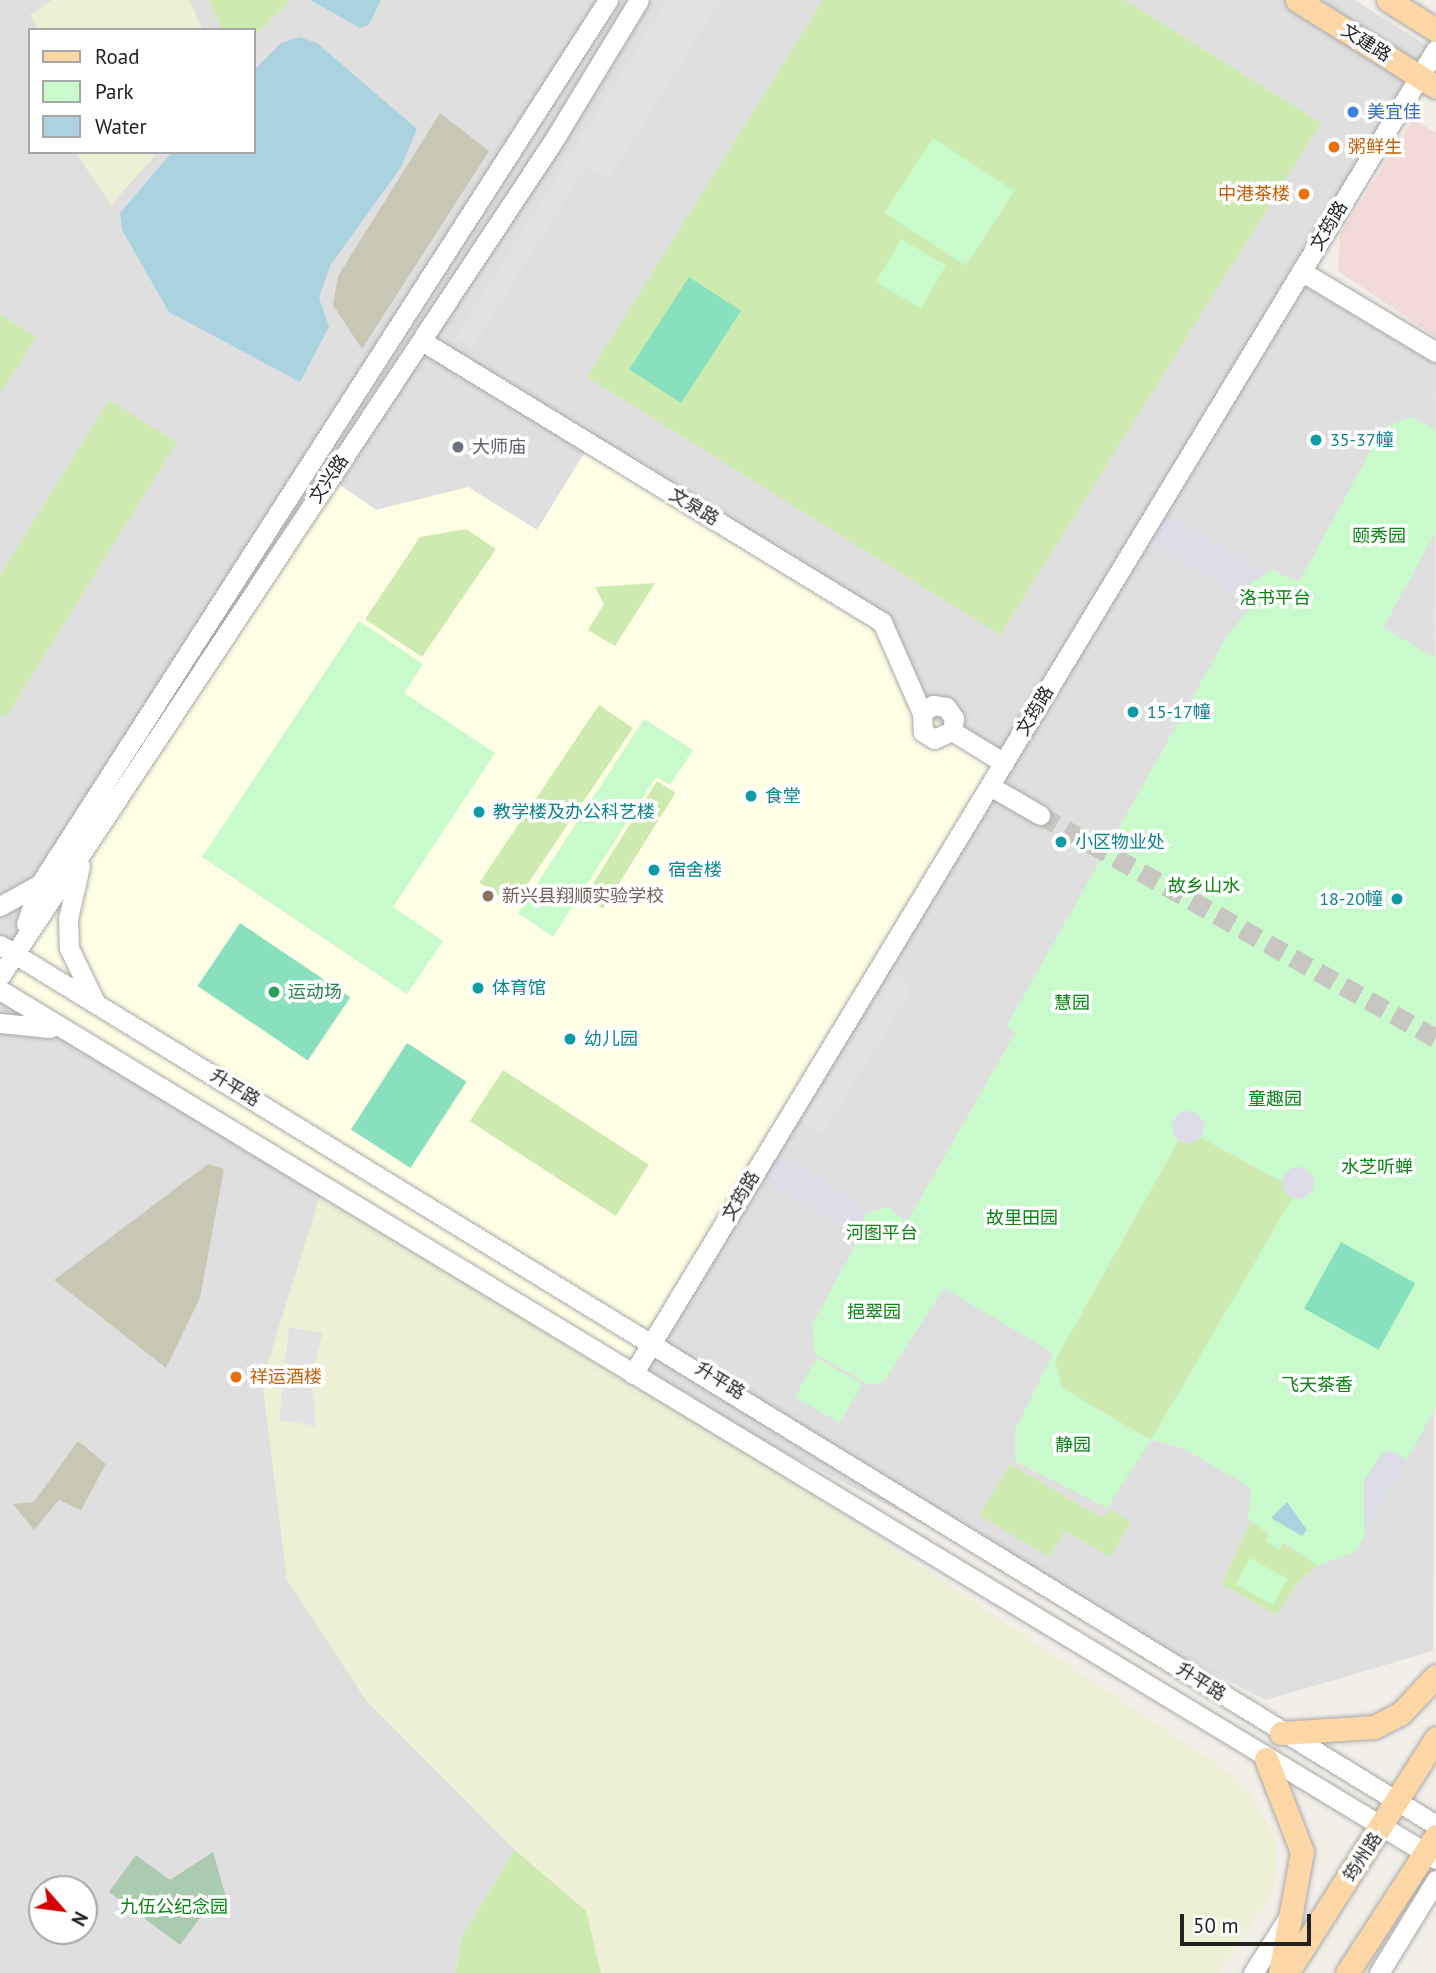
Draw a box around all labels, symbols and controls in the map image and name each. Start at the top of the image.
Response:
street label: 文建路 [1337,20,1395,66]
legend [28,28,256,154]
text: Road [95,43,139,70]
text: Park [95,78,134,105]
place label: 美宜佳 [1367,101,1421,123]
marker: 美宜佳 [1345,104,1361,120]
text: Water [95,113,147,140]
place label: 粥鲜生 [1348,136,1402,158]
marker: 粥鲜生 [1326,139,1342,155]
place label: 中港茶楼 [1218,183,1290,205]
marker: 中港茶楼 [1296,186,1312,202]
street label: 文筠路 [1306,197,1352,255]
place label: 35-37幢 [1330,429,1394,451]
marker: 35-37幢 [1308,432,1324,448]
place label: 大师庙 [472,436,526,458]
marker: 大师庙 [450,439,466,455]
street label: 文兴路 [305,451,353,507]
street label: 文泉路 [665,484,723,530]
park label: 颐秀园 [1352,525,1406,547]
park label: 洛书平台 [1239,587,1311,609]
street label: 文筠路 [1012,682,1058,740]
place label: 15-17幢 [1147,701,1211,723]
marker: 15-17幢 [1125,704,1141,720]
place label: 食堂 [765,785,801,807]
marker: 食堂 [743,788,759,804]
place label: 教学楼及办公科艺楼 [493,801,655,823]
marker: 教学楼及办公科艺楼 [471,804,487,820]
place label: 小区物业处 [1075,831,1165,853]
marker: 小区物业处 [1053,834,1069,850]
place label: 宿舍楼 [668,859,722,881]
marker: 宿舍楼 [646,862,662,878]
park label: 故乡山水 [1168,875,1240,897]
place label: 新兴县翔顺实验学校 [502,885,664,907]
marker: 新兴县翔顺实验学校 [480,888,496,904]
place label: 18-20幢 [1319,888,1383,910]
marker: 18-20幢 [1389,891,1405,907]
place label: 体育馆 [492,977,546,999]
marker: 体育馆 [470,980,486,996]
place label: 运动场 [288,981,342,1003]
marker: 运动场 [266,984,282,1000]
park label: 慧园 [1054,992,1090,1014]
place label: 幼儿园 [584,1028,638,1050]
marker: 幼儿园 [562,1031,578,1047]
street label: 升平路 [206,1065,264,1111]
park label: 童趣园 [1248,1088,1302,1110]
park label: 水芝听蝉 [1341,1156,1413,1178]
street label: 文筠路 [718,1167,764,1225]
park label: 故里田园 [986,1207,1058,1229]
park label: 河图平台 [846,1222,918,1244]
park label: 挹翠园 [847,1301,901,1323]
street label: 升平路 [691,1358,749,1404]
place label: 祥运酒楼 [250,1366,322,1388]
marker: 祥运酒楼 [228,1369,244,1385]
park label: 飞天茶香 [1281,1374,1353,1396]
park label: 静园 [1055,1434,1091,1456]
street label: 升平路 [1172,1659,1230,1705]
street label: 筠州路 [1339,1828,1387,1886]
north arrow [28,1875,98,1945]
park label: 九伍公纪念园 [120,1896,228,1918]
scale bar [1184,1899,1315,1943]
text: N [66,1908,93,1930]
text: 50 m [1193,1912,1239,1939]

